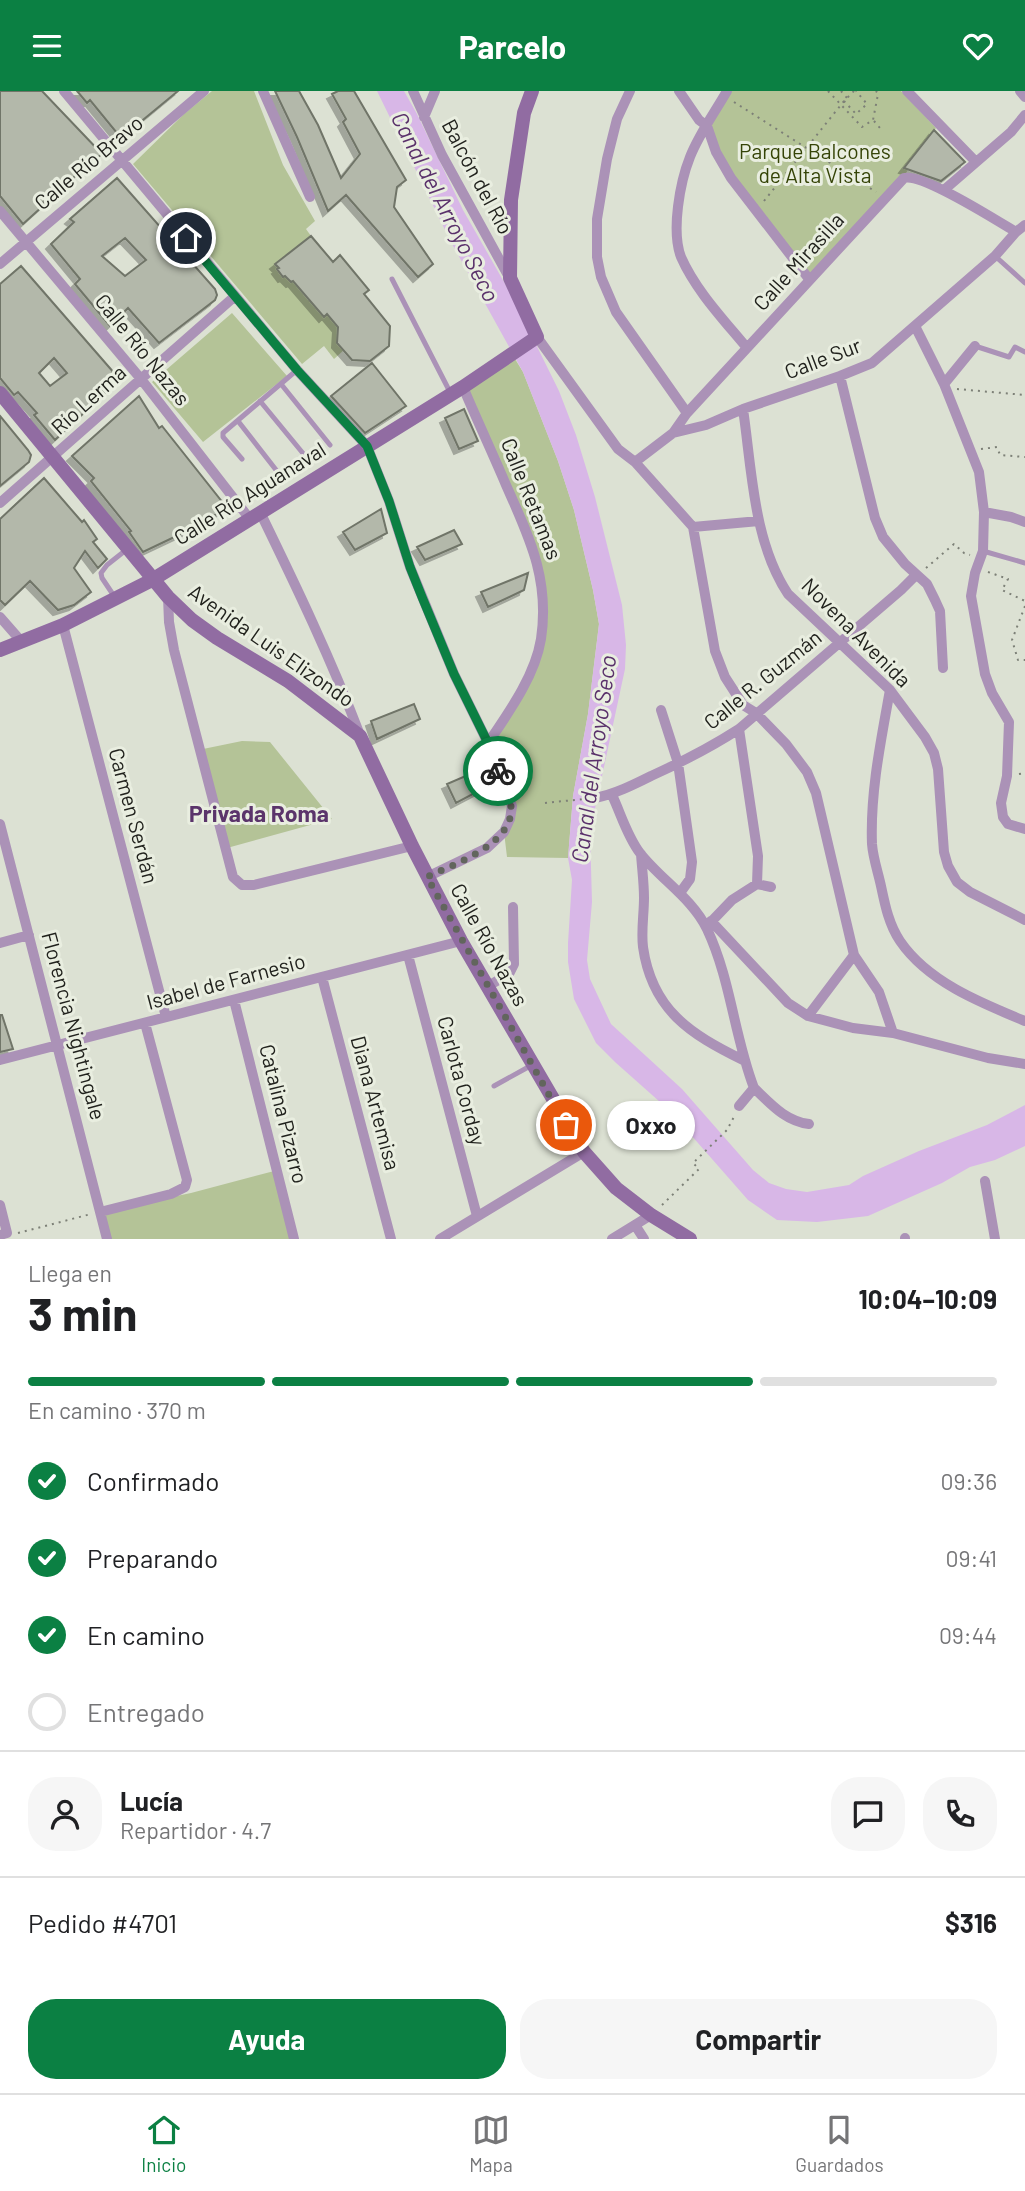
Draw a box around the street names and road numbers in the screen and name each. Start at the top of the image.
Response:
street label: Calle Río Bravo [29,109,147,214]
street label: Balcón del Río [438,115,519,238]
street label: Calle Mirasilla [747,207,848,315]
street label: Calle Río Nazas [91,288,196,410]
street label: Calle Sur [781,332,864,384]
street label: Río Lerma [46,359,130,439]
street label: Calle Retamas [497,434,568,563]
street label: Calle Río Aguanaval [169,436,330,549]
street label: Novena Avenida [797,572,917,692]
street label: Avenida Luis Elizondo [184,578,360,711]
street label: Calle R. Guzmán [698,624,826,734]
street label: Carmen Serdán [104,745,165,886]
street label: Calle Río Nazas [446,879,534,1010]
street label: Florencia Nightingale [37,929,112,1122]
street label: Isabel de Farnesio [143,947,308,1014]
street label: Carlota Corday [433,1013,492,1148]
street label: Diana Artemisa [347,1033,406,1173]
street label: Catalina Pizarro [255,1041,314,1186]

